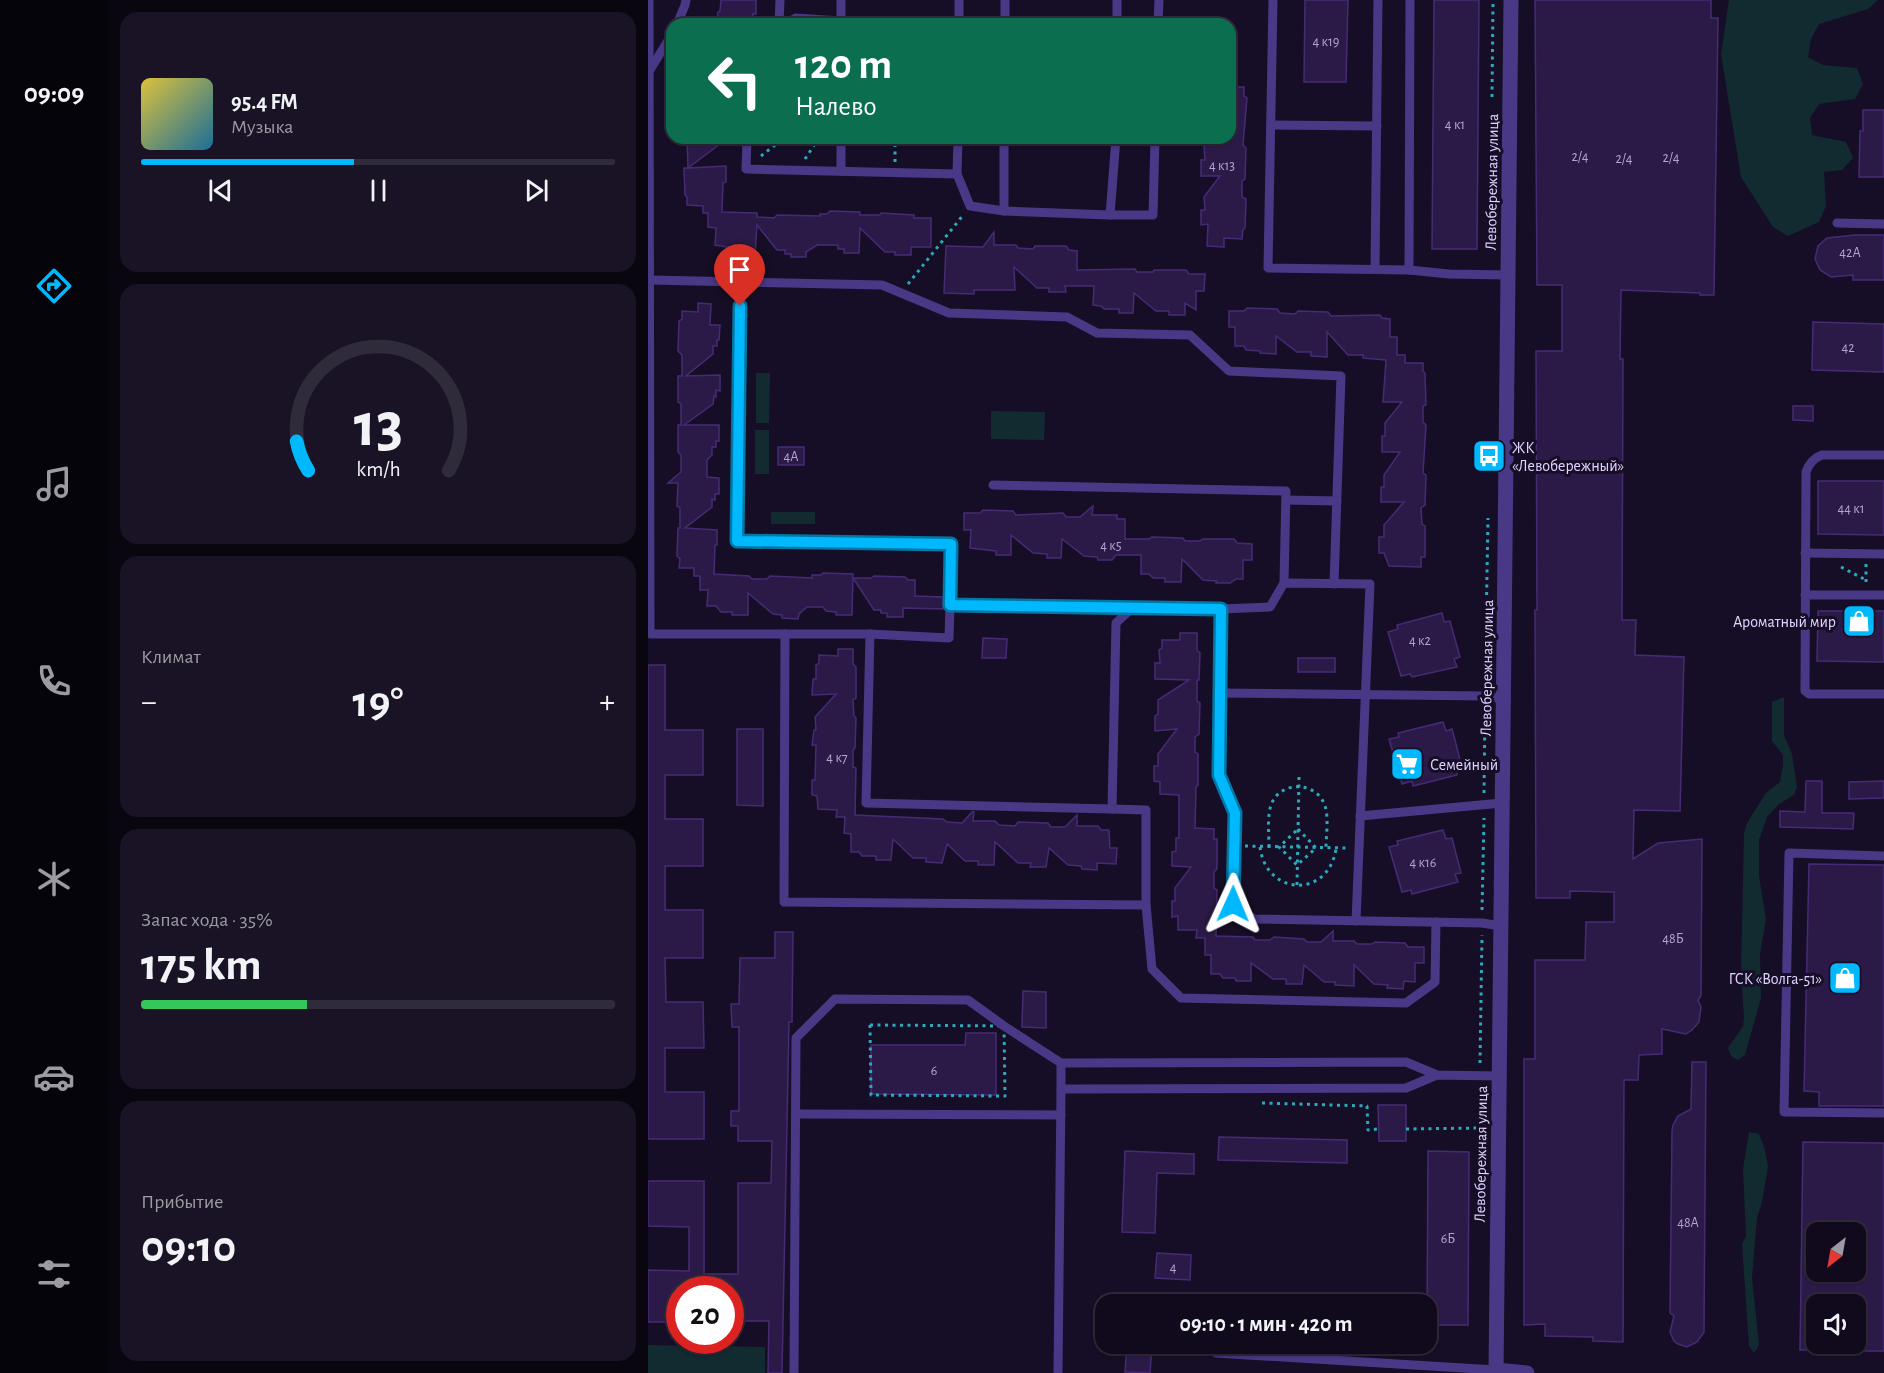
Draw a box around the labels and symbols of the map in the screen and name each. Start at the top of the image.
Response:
house number: 4 к19 [1313,35,1339,49]
street label: Левобережная улица [1483,113,1502,251]
house number: 4 к1 [1445,118,1465,132]
house number: 2/4 [1571,150,1589,164]
house number: 2/4 [1662,151,1680,165]
house number: 2/4 [1615,152,1633,166]
house number: 4 к13 [1209,159,1235,173]
pin [714,244,765,306]
house number: 42А [1839,246,1861,260]
house number: 42 [1841,341,1855,355]
bus stop icon: ЖК «Левобережный» [1471,438,1507,474]
place label: ЖК «Левобережный» [1512,440,1624,474]
house number: 4А [784,450,798,464]
house number: 44 к1 [1837,502,1865,516]
house number: 4 к5 [1100,539,1122,553]
street label: Левобережная улица [1478,599,1497,737]
shop icon: Ароматный мир [1841,603,1877,639]
place label: Ароматный мир [1733,614,1836,630]
house number: 4 к2 [1409,634,1431,648]
supermarket icon: Семейный [1389,746,1425,782]
house number: 4 к7 [826,751,848,765]
place label: Семейный [1430,757,1498,773]
house number: 4 к16 [1410,856,1436,870]
position arrow [1201,872,1265,936]
house number: 48Б [1662,932,1684,946]
shop icon: ГСК «Волга-51» [1827,960,1863,996]
place label: ГСК «Волга-51» [1728,971,1822,987]
house number: 6 [931,1064,937,1078]
street label: Левобережная улица [1472,1085,1491,1223]
house number: 48А [1677,1216,1699,1230]
north arrow [1806,1222,1866,1282]
house number: 6Б [1441,1232,1455,1246]
house number: 4 [1170,1261,1177,1275]
speed limit sign: 20 [666,1276,744,1354]

